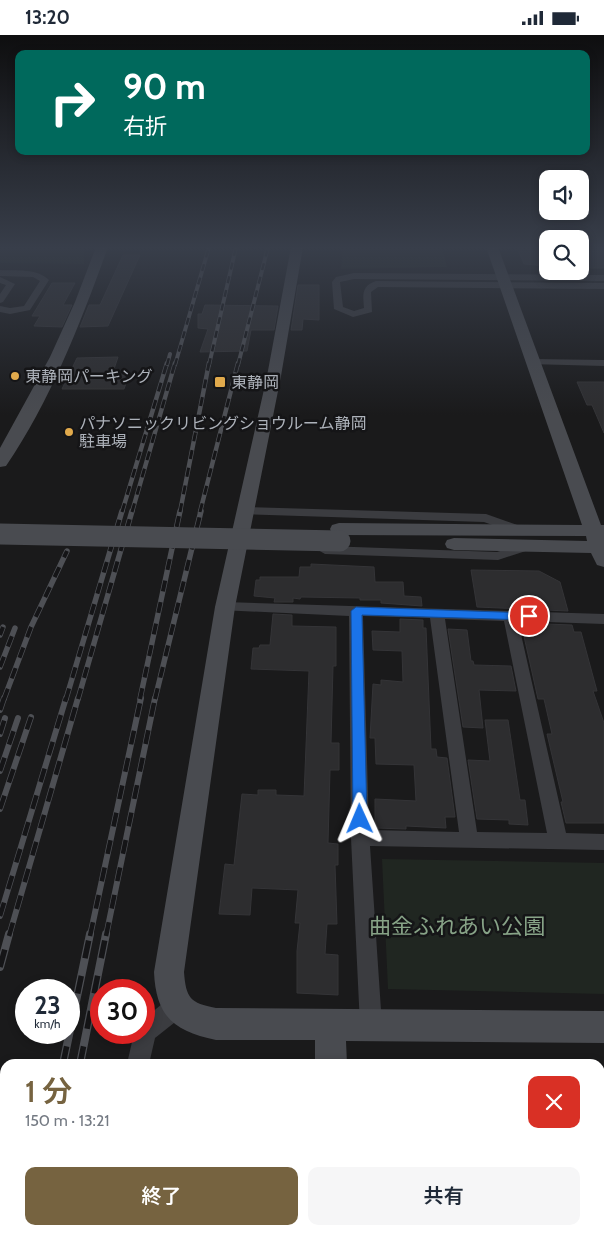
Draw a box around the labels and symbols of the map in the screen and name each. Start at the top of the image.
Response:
place label: 東静岡パーキング [25,367,153,386]
marker: 東静岡パーキング [9,370,21,382]
place label: 東静岡 [231,373,279,392]
marker: 東静岡 [213,375,227,389]
place label: パナソニックリビングショウルーム静岡 駐車場 [79,414,367,451]
marker: パナソニックリビングショウルーム静岡 駐車場 [63,426,75,438]
pin [508,595,550,637]
position arrow [333,792,385,844]
park label: 曲金ふれあい公園 [369,913,545,940]
speed limit sign: 30 [90,979,155,1044]

